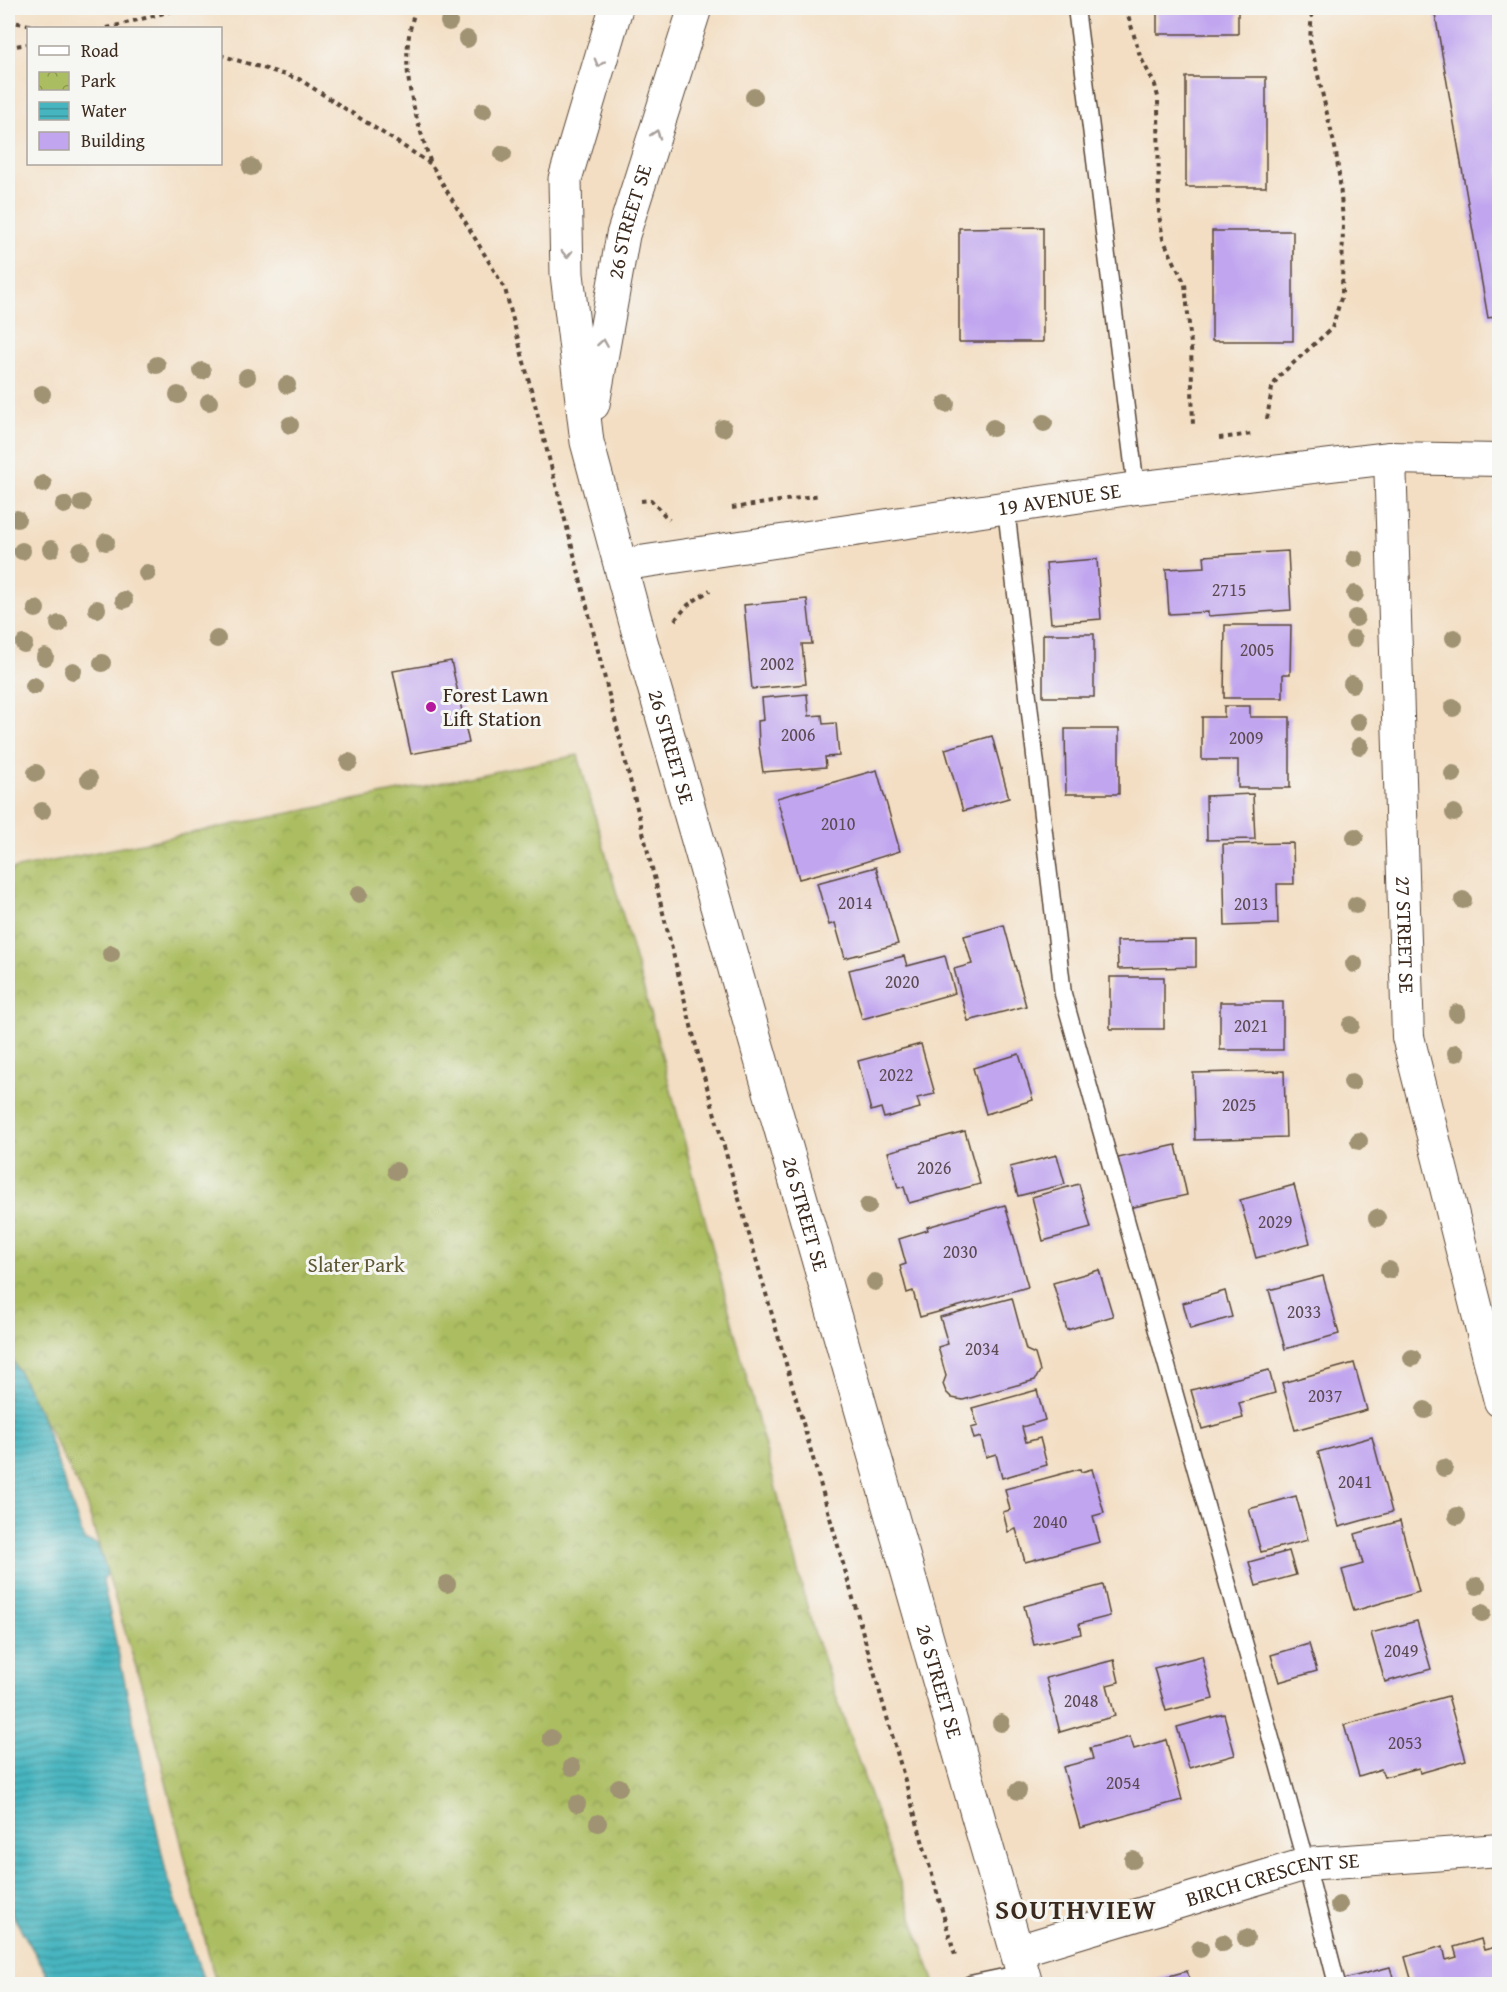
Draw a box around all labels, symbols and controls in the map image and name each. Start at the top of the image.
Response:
legend [27,27,222,165]
text: Road [81,37,119,64]
one-way arrow [594,58,606,68]
text: Park [81,67,117,94]
text: Water [81,97,127,124]
text: Building [81,127,145,154]
one-way arrow [649,129,661,140]
street label: 26 STREET SE [599,160,660,281]
one-way arrow [561,249,573,258]
one-way arrow [597,338,609,347]
street label: 19 AVENUE SE [995,474,1123,523]
house number: 2715 [1212,576,1246,603]
house number: 2005 [1240,636,1274,663]
house number: 2002 [760,650,794,677]
place label: Forest Lawn Lift Station [443,679,548,734]
street label: 26 STREET SE [641,686,703,808]
marker: Forest Lawn Lift Station [424,700,438,714]
house number: 2006 [781,721,815,748]
house number: 2009 [1229,724,1263,751]
house number: 2010 [821,810,856,837]
street label: 27 STREET SE [1388,876,1423,994]
house number: 2014 [838,889,872,916]
house number: 2013 [1234,890,1268,917]
house number: 2020 [885,968,920,995]
house number: 2021 [1234,1012,1268,1039]
house number: 2022 [879,1061,913,1088]
house number: 2025 [1222,1091,1256,1118]
street label: 26 STREET SE [775,1153,837,1275]
house number: 2026 [917,1154,951,1181]
house number: 2029 [1258,1208,1292,1235]
house number: 2030 [943,1238,978,1265]
park label: Slater Park [307,1249,405,1280]
house number: 2033 [1287,1298,1321,1325]
house number: 2034 [965,1335,999,1362]
house number: 2037 [1308,1382,1342,1409]
house number: 2041 [1338,1468,1372,1495]
house number: 2040 [1033,1508,1068,1535]
street label: 26 STREET SE [909,1620,971,1742]
house number: 2049 [1384,1637,1418,1664]
house number: 2048 [1064,1687,1098,1714]
house number: 2053 [1388,1729,1422,1756]
house number: 2054 [1106,1769,1140,1796]
street label: BIRCH CRESCENT SE [1182,1844,1360,1914]
district label: SOUTHVIEW [995,1889,1157,1929]

